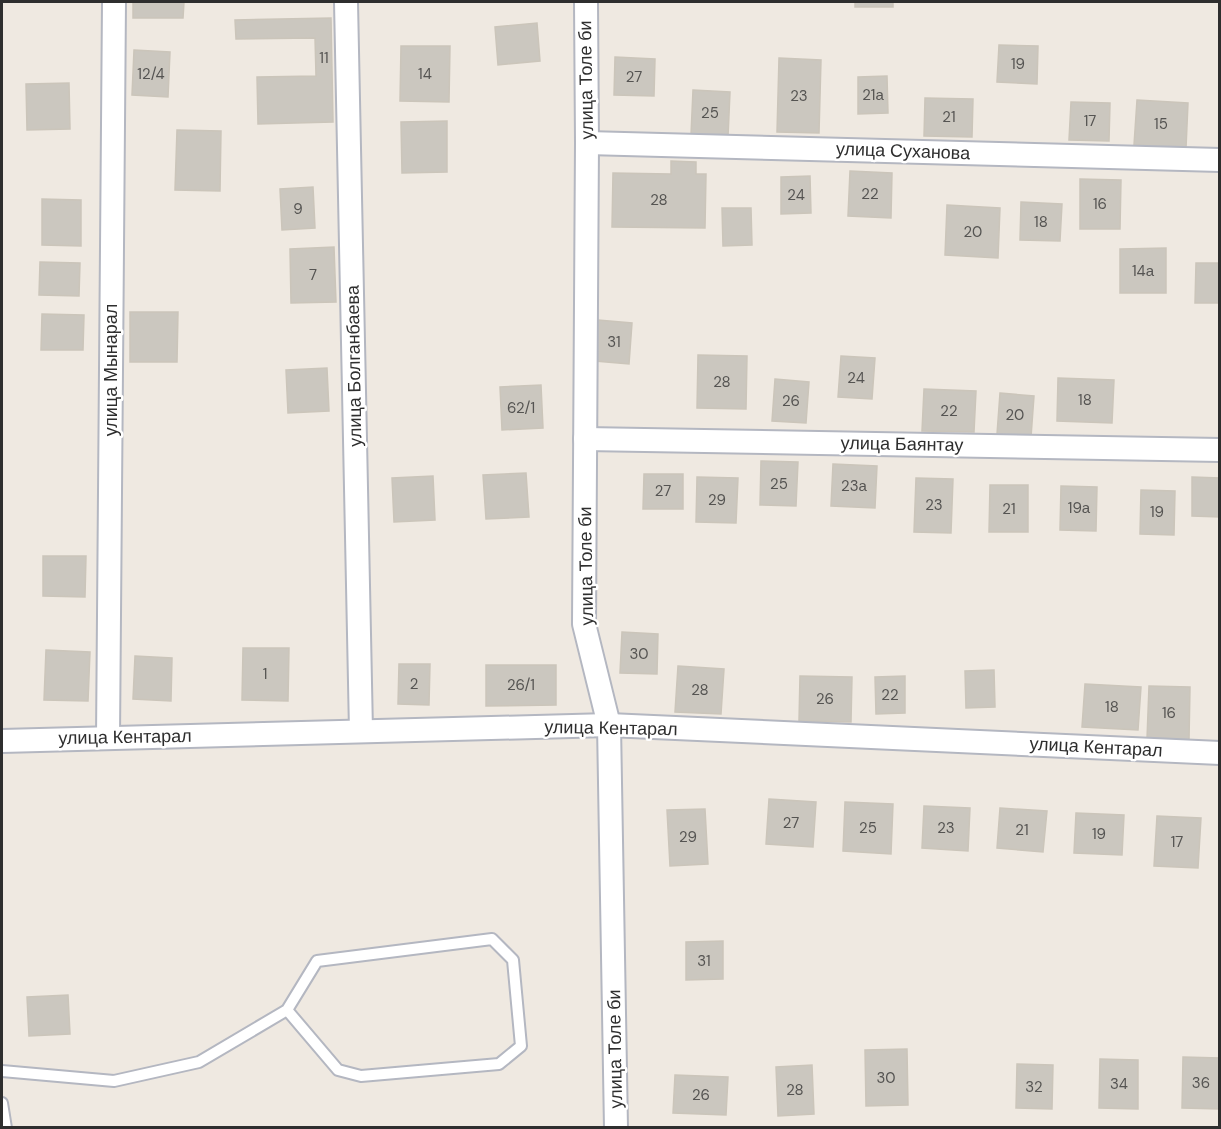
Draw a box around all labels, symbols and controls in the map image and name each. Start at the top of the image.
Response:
street label: улица Толе би [573,20,599,140]
house number: 11 [319,48,329,68]
house number: 19 [1011,54,1025,74]
house number: 12/4 [137,64,165,84]
house number: 14 [418,64,432,84]
house number: 27 [626,67,642,87]
house number: 21а [862,85,884,105]
house number: 23 [790,86,808,106]
house number: 25 [701,103,719,123]
house number: 21 [942,107,956,127]
house number: 17 [1084,111,1096,131]
house number: 15 [1154,114,1168,134]
street label: улица Суханова [835,137,972,165]
house number: 22 [861,184,879,204]
house number: 24 [787,185,805,205]
house number: 28 [650,190,668,210]
house number: 16 [1093,194,1107,214]
house number: 9 [293,199,303,219]
house number: 18 [1034,212,1048,232]
house number: 20 [964,222,982,242]
house number: 14а [1132,261,1155,281]
house number: 7 [309,265,317,285]
street label: улица Болганбаева [341,284,367,447]
street label: улица Мынарал [99,304,123,436]
house number: 31 [607,332,621,352]
house number: 24 [847,368,865,388]
house number: 28 [713,372,731,392]
house number: 18 [1078,390,1092,410]
house number: 26 [782,391,800,411]
house number: 62/1 [507,398,535,418]
house number: 22 [940,401,958,421]
house number: 20 [1006,405,1024,425]
street label: улица Баянтау [840,431,964,457]
house number: 25 [770,474,788,494]
house number: 23а [841,476,868,496]
house number: 27 [655,481,671,501]
house number: 29 [708,490,726,510]
house number: 23 [925,495,943,515]
house number: 19а [1068,498,1091,518]
house number: 21 [1002,499,1016,519]
house number: 19 [1150,502,1164,522]
street label: улица Толе би [573,506,599,626]
house number: 30 [629,644,649,664]
house number: 1 [263,664,267,684]
house number: 2 [410,674,418,694]
house number: 26/1 [507,675,535,695]
house number: 28 [691,680,709,700]
house number: 22 [881,685,899,705]
house number: 26 [816,689,834,709]
house number: 18 [1105,697,1119,717]
house number: 16 [1162,703,1176,723]
street label: улица Кентарал [544,715,678,741]
street label: улица Кентарал [58,724,192,750]
street label: улица Кентарал [1029,732,1163,762]
house number: 27 [783,813,799,833]
house number: 25 [859,818,877,838]
house number: 23 [937,818,955,838]
house number: 21 [1015,820,1029,840]
house number: 19 [1092,824,1106,844]
house number: 29 [679,827,697,847]
house number: 17 [1171,832,1183,852]
house number: 31 [697,951,711,971]
street label: улица Толе би [602,989,628,1109]
house number: 30 [876,1068,896,1088]
house number: 36 [1192,1073,1210,1093]
house number: 34 [1110,1074,1128,1094]
house number: 32 [1025,1077,1043,1097]
house number: 28 [786,1080,804,1100]
house number: 26 [692,1085,710,1105]

